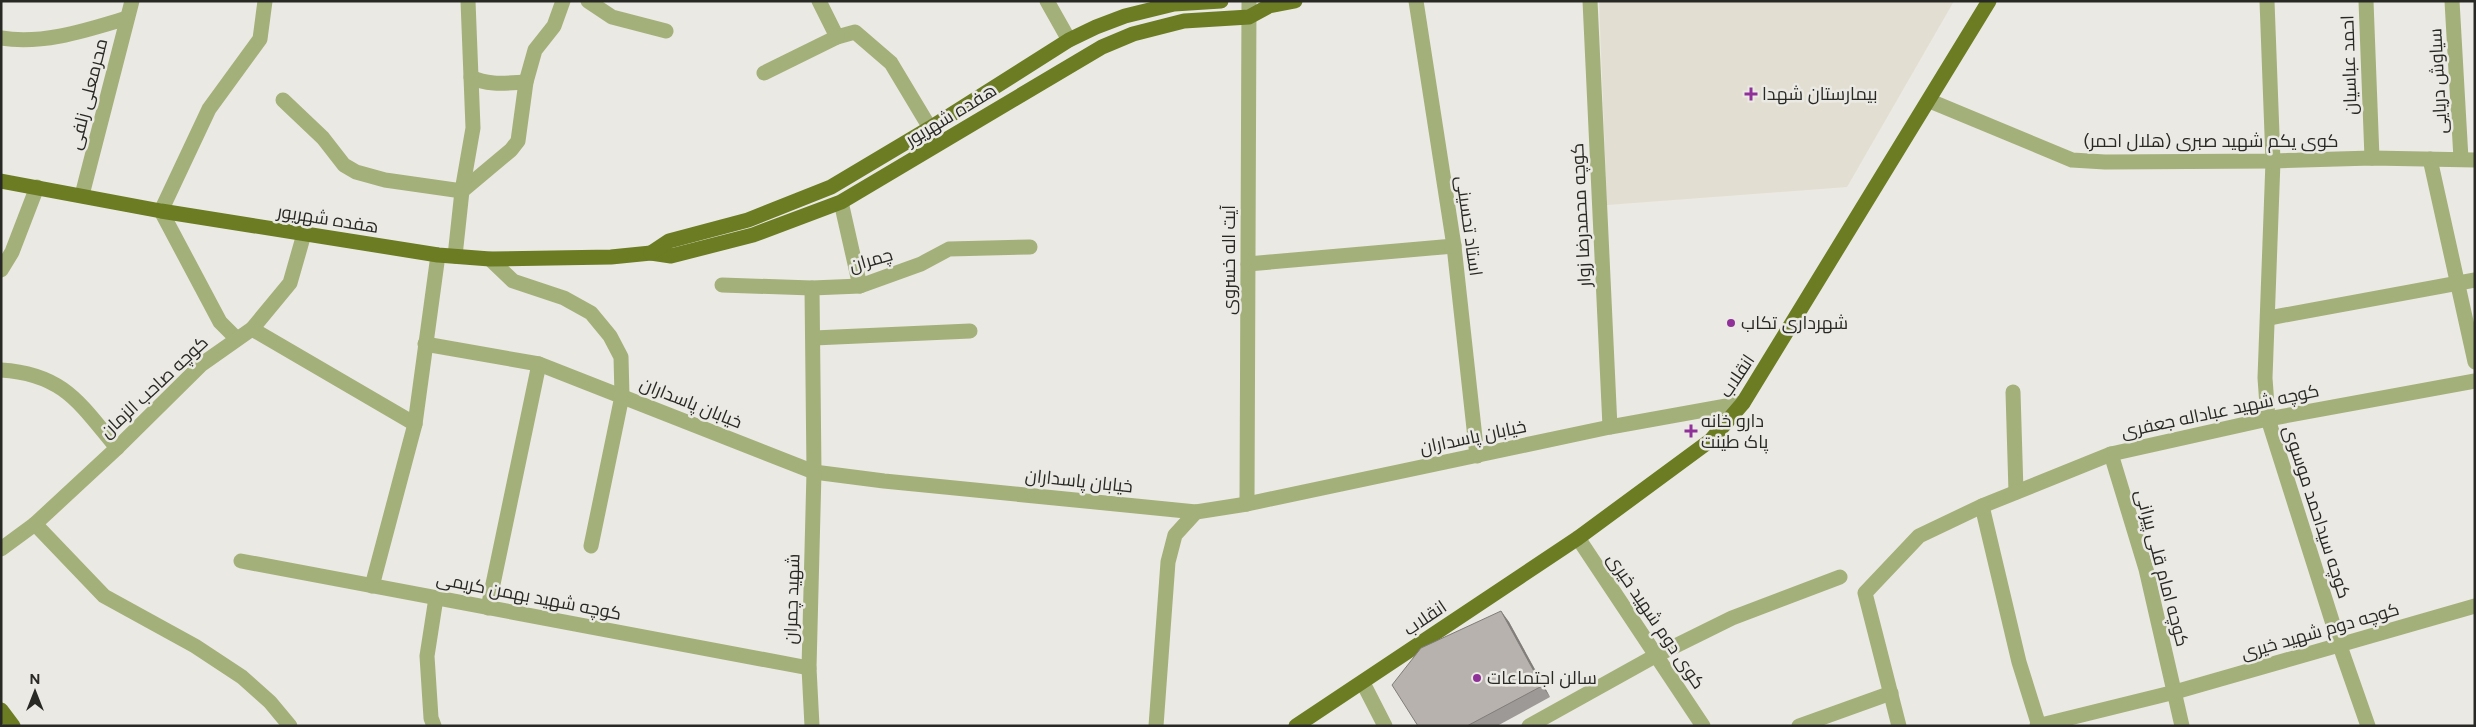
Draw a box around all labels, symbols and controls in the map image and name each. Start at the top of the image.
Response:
street label: احمد عباسیان [2336,15,2362,115]
street label: سیاوش دریایی [2424,28,2452,134]
street label: محرمعلی زلفی [64,36,112,152]
street label: هفده شهریور [901,79,1001,151]
place label: بیمارستان شهدا [1762,83,1877,105]
marker: بیمارستان شهدا [1744,87,1758,101]
street label: کوی یکم شهید صبری (هلال احمر) [2083,130,2339,153]
street label: کوچه محمدرضا زوار [1566,142,1597,289]
street label: استاد تحسینی [1451,174,1487,278]
street label: هفده شهریور [275,200,380,238]
street label: آیت اله خسروی [1218,205,1240,315]
street label: چمران [847,243,896,278]
place label: شهرداری تکاب [1741,312,1848,334]
marker: شهرداری تکاب [1725,317,1737,329]
street label: کوچه صاحب الزمان [95,331,213,443]
street label: انقلاب [1715,350,1759,402]
street label: خیابان پاسداران [636,373,745,434]
street label: کوچه شهید عباداله جعفری [2119,379,2321,444]
place label: دارو خانه پاک طینت [1701,410,1769,454]
street label: خیابان پاسداران [1418,415,1528,460]
street label: کوچه سیداحمد موسوی [2278,423,2355,602]
marker: دارو خانه پاک طینت [1685,425,1697,437]
street label: خیابان پاسداران [1024,464,1134,499]
street label: کوچه امام قلی پیرانی [2129,487,2194,649]
street label: کوی دوم شهید خیری [1601,549,1710,694]
street label: شهید چمران [779,553,806,645]
street label: کوچه شهید بهمن کریمی [434,567,623,626]
street label: انقلاب [1399,596,1451,640]
street label: کوچه دوم شهید خیری [2238,598,2402,665]
north arrow [10,667,60,717]
place label: سالن اجتماعات [1487,667,1597,689]
text: N [30,671,40,688]
marker: سالن اجتماعات [1471,672,1483,684]

